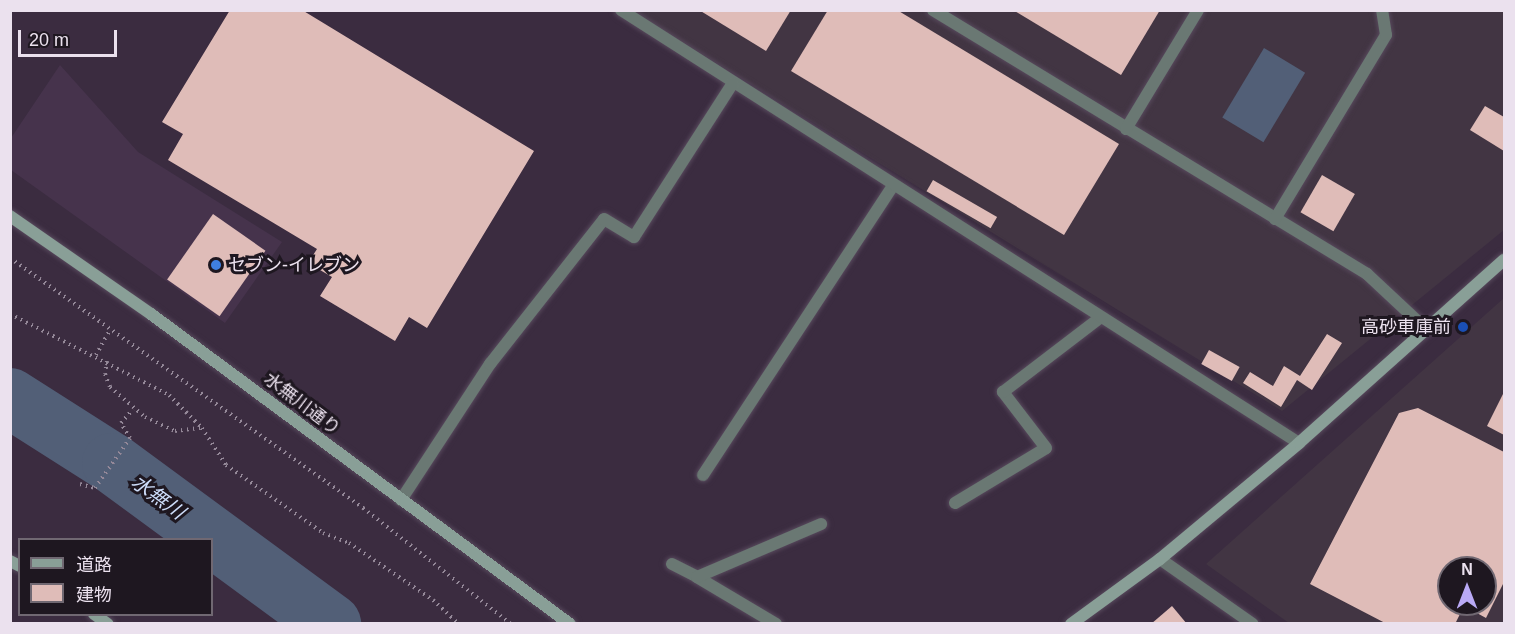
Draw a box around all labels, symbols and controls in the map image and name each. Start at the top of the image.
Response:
scale bar [21,18,120,56]
text: 20 m [29,30,69,50]
place label: セブン-イレブン [228,254,360,276]
marker: セブン-イレブン [209,258,223,272]
place label: 高砂車庫前 [1361,316,1451,338]
marker: 高砂車庫前 [1456,320,1470,334]
street label: 水無川通り [260,368,344,440]
water label: 水無川 [127,470,189,524]
legend [18,538,213,616]
text: 道路 [76,555,112,575]
north arrow [1437,556,1497,616]
text: N [1461,561,1473,578]
text: 建物 [76,585,112,605]

